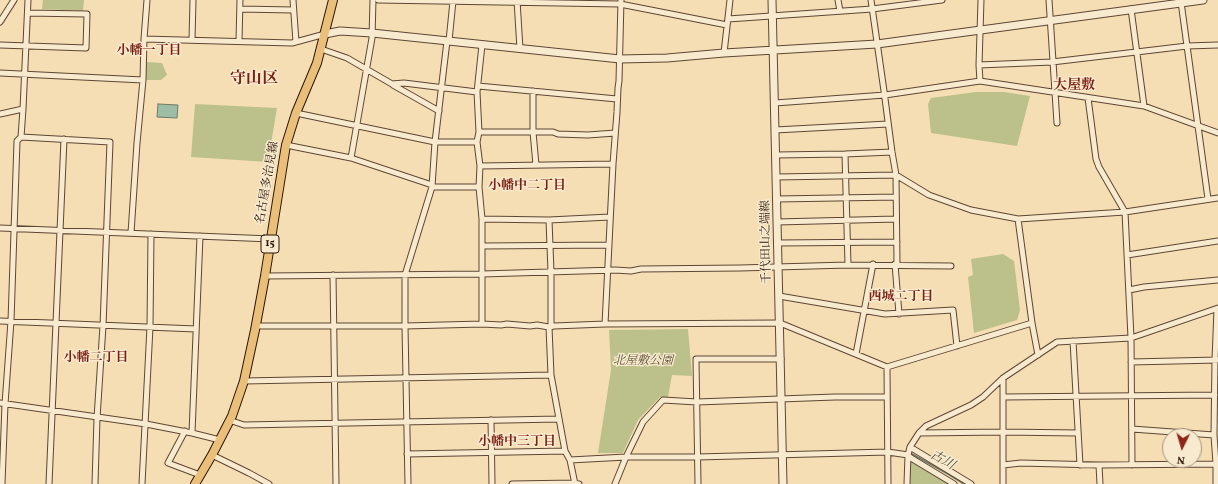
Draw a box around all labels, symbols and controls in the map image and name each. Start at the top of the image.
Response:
district label: 小幡一丁目 [117,44,181,60]
district label: 守山区 [230,70,278,90]
district label: 大屋敷 [1053,78,1095,94]
street label: 名古屋多治見線 [254,140,282,226]
district label: 小幡中二丁目 [488,179,566,195]
street label: 千代田山之端線 [759,200,775,284]
road number: 15 [261,235,279,253]
district label: 西城二丁目 [869,290,933,306]
district label: 小幡二丁目 [64,351,128,367]
park label: 北屋敷公園 [613,355,673,369]
north arrow [1162,428,1202,468]
district label: 小幡中三丁目 [478,435,556,451]
water label: 古川 [927,448,957,474]
text: N [1176,452,1186,467]

